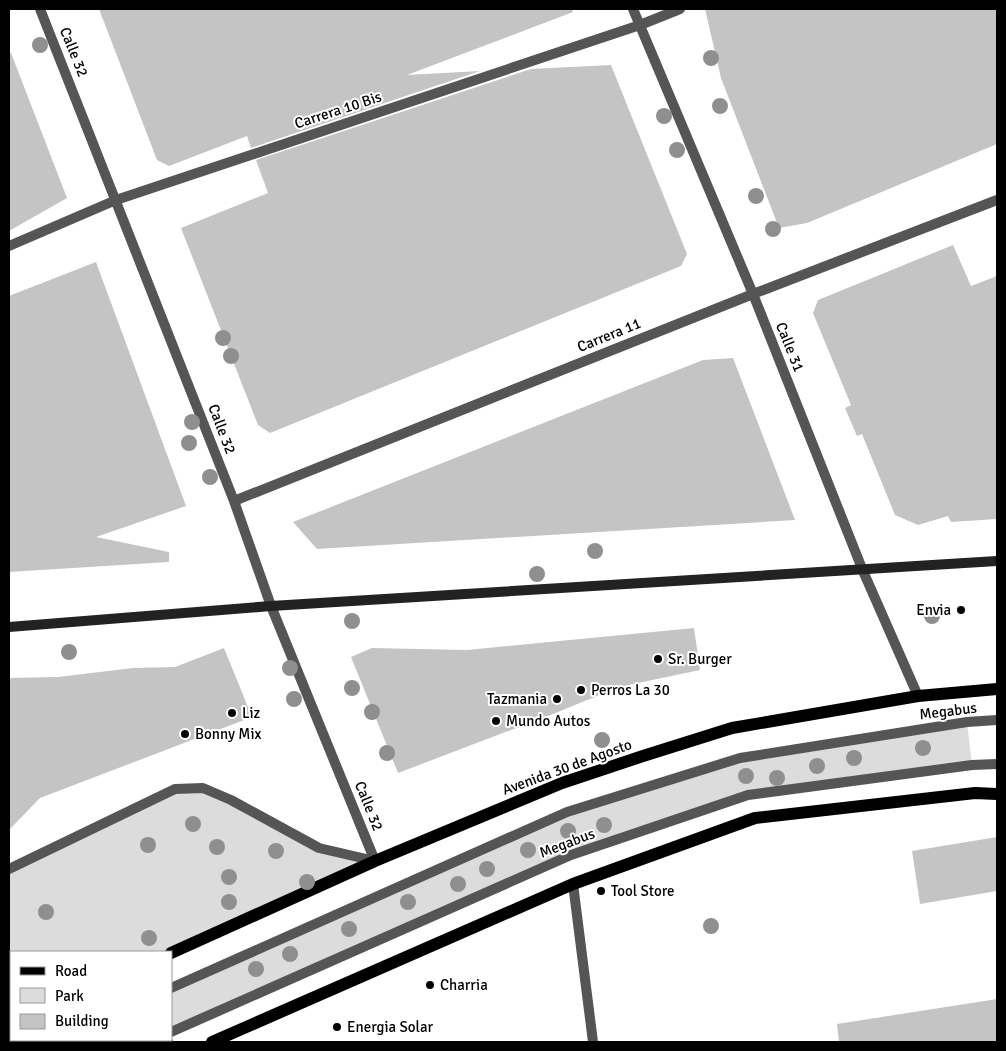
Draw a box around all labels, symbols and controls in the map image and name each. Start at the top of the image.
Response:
street label: Calle 32 [56,24,92,80]
street label: Carrera 10 Bis [292,87,384,133]
street label: Carrera 11 [574,314,644,356]
street label: Calle 31 [772,319,808,375]
street label: Calle 32 [204,401,240,457]
place label: Envia [916,601,951,619]
marker: Envia [955,604,967,616]
place label: Sr. Burger [668,650,732,668]
marker: Sr. Burger [652,653,664,665]
place label: Perros La 30 [591,681,670,699]
marker: Perros La 30 [575,684,587,696]
place label: Tazmania [487,690,547,708]
marker: Tazmania [551,693,563,705]
street label: Megabus [918,698,978,723]
place label: Liz [242,704,261,722]
marker: Liz [226,707,238,719]
place label: Mundo Autos [506,712,591,730]
marker: Mundo Autos [490,715,502,727]
place label: Bonny Mix [195,725,261,743]
marker: Bonny Mix [179,728,191,740]
street label: Avenida 30 de Agosto [500,735,634,799]
street label: Calle 32 [351,778,387,834]
street label: Megabus [537,824,598,862]
place label: Tool Store [611,882,674,900]
marker: Tool Store [595,885,607,897]
legend [10,951,172,1041]
text: Road [55,962,87,980]
place label: Charria [440,976,488,994]
marker: Charria [424,979,436,991]
text: Park [55,987,84,1005]
text: Building [55,1012,109,1030]
place label: Energia Solar [347,1018,434,1036]
marker: Energia Solar [331,1021,343,1033]

